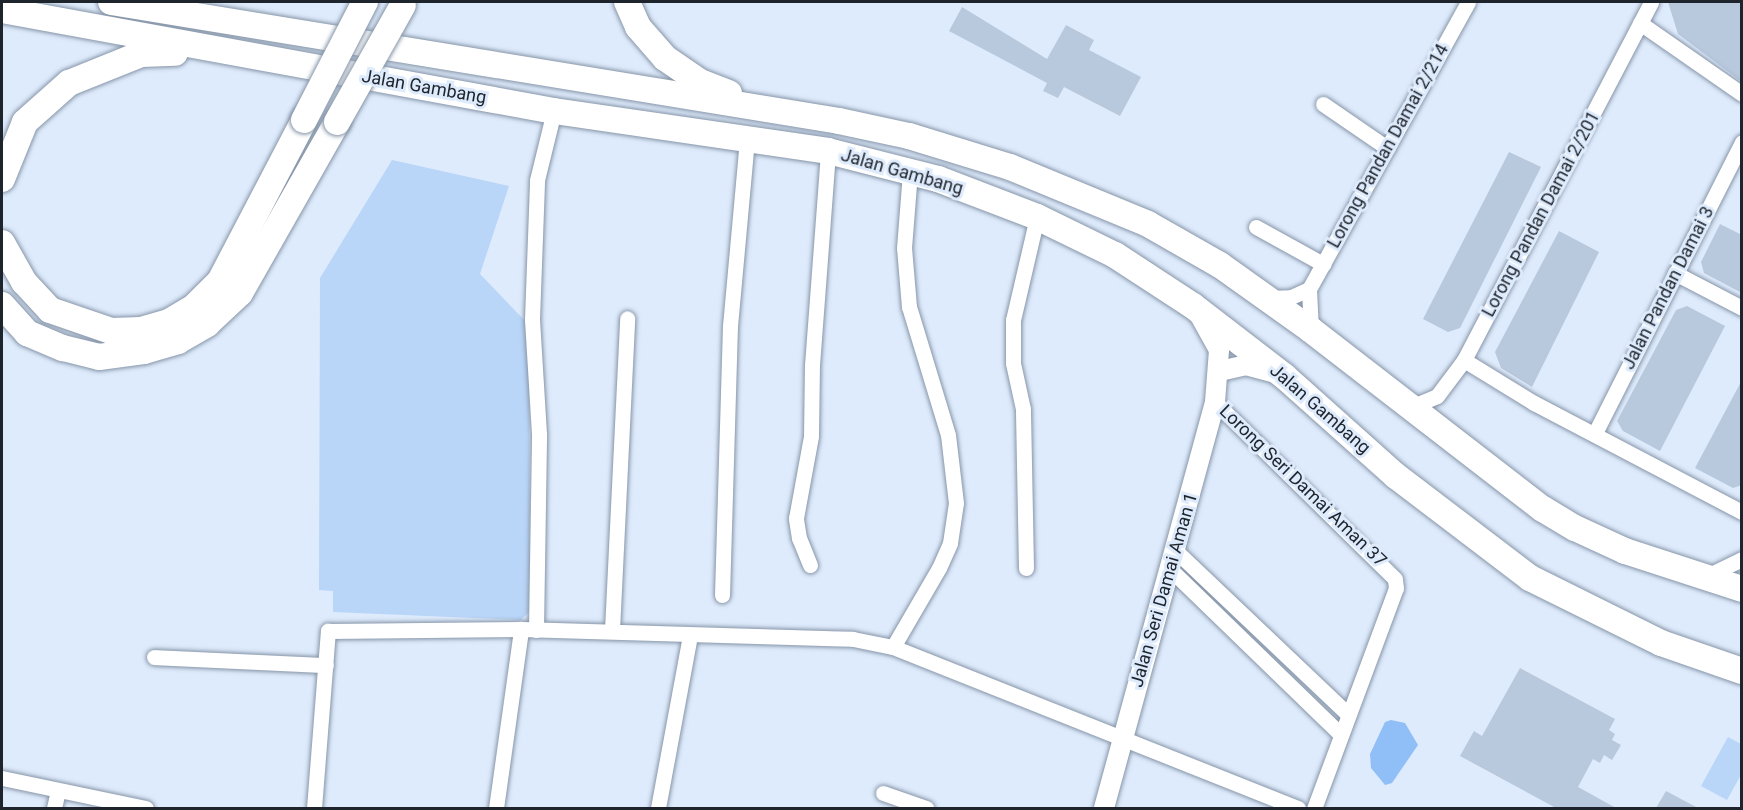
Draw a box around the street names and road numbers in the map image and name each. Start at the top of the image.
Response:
street label: Lorong Pandan Damai 2/214 [1323,40,1453,252]
street label: Jalan Gambang [360,65,488,109]
street label: Lorong Pandan Damai 2/201 [1477,107,1605,321]
street label: Jalan Gambang [838,144,966,200]
street label: Jalan Pandan Damai 3 [1618,203,1718,373]
street label: Jalan Gambang [1265,359,1375,459]
street label: Lorong Seri Damai Aman 37 [1215,400,1391,572]
street label: Jalan Seri Damai Aman 1 [1126,490,1202,690]

